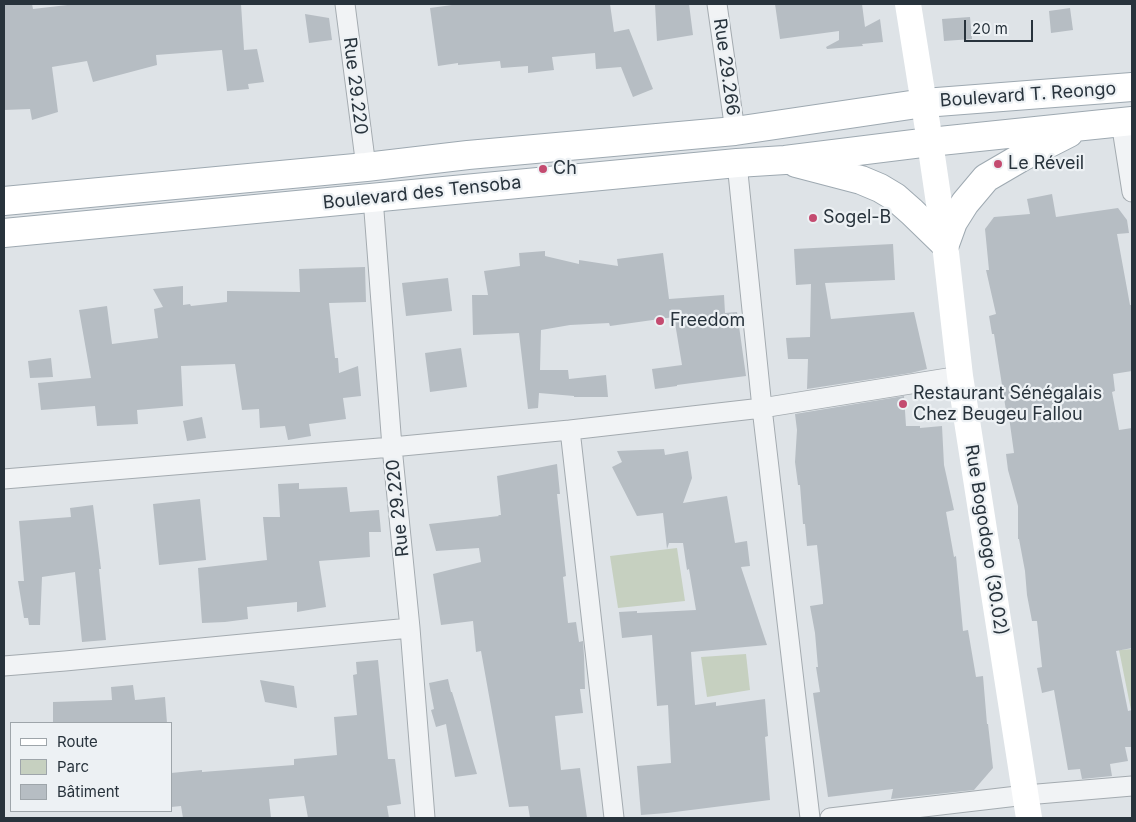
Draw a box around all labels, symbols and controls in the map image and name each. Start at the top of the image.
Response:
scale bar [966,10,1035,42]
street label: Rue 29.266 [708,17,744,117]
text: 20 m [972,19,1008,38]
street label: Rue 29.220 [338,36,372,136]
street label: Boulevard T. Reongo [939,78,1117,112]
place label: Le Réveil [1008,153,1084,175]
place label: Ch [553,158,577,180]
marker: Le Réveil [992,158,1004,170]
marker: Ch [537,163,549,175]
street label: Boulevard des Tensoba [322,172,522,214]
place label: Sogel-B [823,207,891,229]
marker: Sogel-B [807,212,819,224]
place label: Freedom [670,310,745,332]
marker: Freedom [654,315,666,327]
place label: Restaurant Sénégalais Chez Beugeu Fallou [913,383,1102,426]
marker: Restaurant Sénégalais Chez Beugeu Fallou [897,398,909,410]
street label: Rue Bogodogo (30.02) [960,443,1012,637]
street label: Rue 29.220 [382,458,414,558]
legend [10,722,172,812]
text: Route [57,732,98,751]
text: Parc [57,757,89,776]
text: Bâtiment [57,782,119,801]

